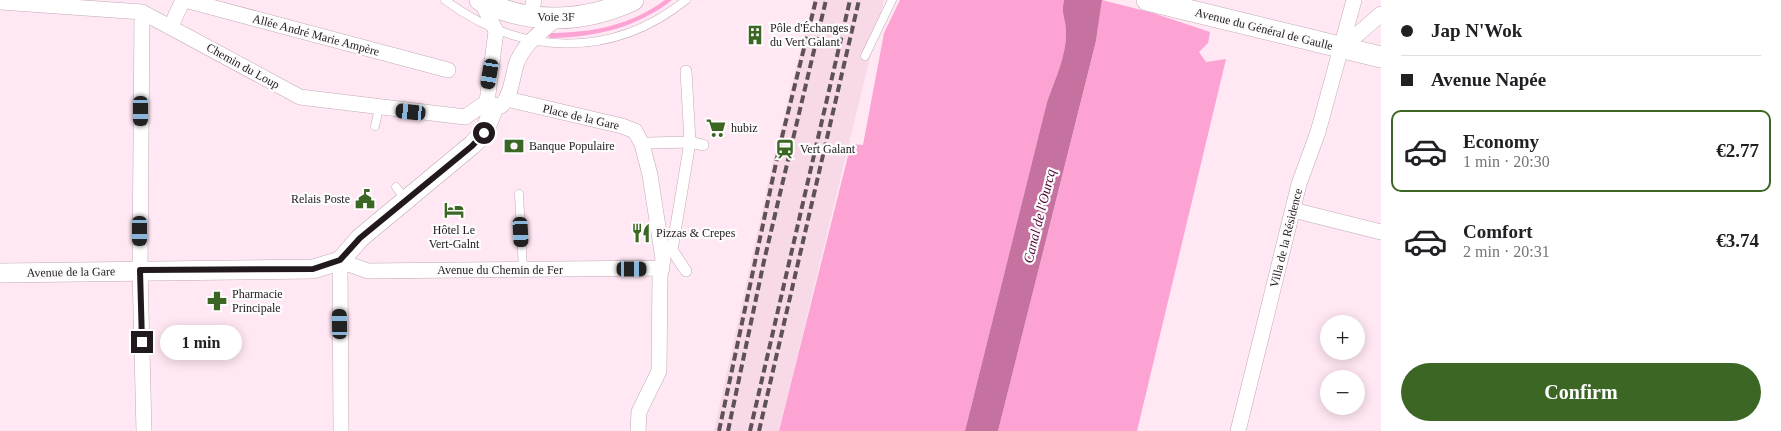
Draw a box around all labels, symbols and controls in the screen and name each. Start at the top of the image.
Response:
street label: Avenue du Général de Gaulle [1194,5,1334,53]
street label: Voie 3F [537,10,575,24]
street label: Allée André Marie Ampère [251,11,381,59]
text: Jap N'Wok [1431,20,1522,41]
place label: Pôle d'Échanges du Vert Galant [770,21,849,49]
building icon: Pôle d'Échanges du Vert Galant [744,24,766,46]
street label: Chemin du Loup [204,40,282,92]
car [480,58,499,90]
text: Avenue Napée [1431,69,1546,90]
car [133,96,148,126]
street label: Place de la Gare [541,101,621,133]
car [395,103,426,121]
supermarket icon: hubiz [705,117,727,139]
place label: hubiz [731,121,758,135]
route start [473,122,495,144]
icon: car [1403,129,1448,174]
text: Economy [1463,131,1539,152]
bank icon: Banque Populaire [503,135,525,157]
station icon: Vert Galant [774,138,796,160]
place label: Banque Populaire [529,139,615,153]
text: €2.77 [1716,140,1759,161]
place label: Vert Galant [800,142,856,156]
text: 1 min · 20:30 [1463,153,1550,170]
water label: Canal de l'Ourcq [1021,167,1058,265]
street label: Villa de la Résidence [1267,187,1305,289]
public building icon: Relais Poste [354,188,376,210]
place label: Relais Poste [291,192,350,206]
hotel icon: Hôtel Le Vert-Galnt [443,199,465,221]
car [132,216,147,246]
car [512,217,529,247]
icon: car [1403,219,1448,264]
text: Comfort [1463,221,1533,242]
restaurant icon: Pizzas & Crepes [630,222,652,244]
place label: Hôtel Le Vert-Galnt [429,223,480,251]
place label: Pizzas & Crepes [656,226,736,240]
text: €3.74 [1716,230,1759,251]
text: 2 min · 20:31 [1463,243,1550,260]
car [617,262,647,277]
street label: Avenue du Chemin de Fer [437,263,563,277]
street label: Avenue de la Gare [27,264,115,280]
place label: Pharmacie Principale [232,287,283,315]
pharmacy icon: Pharmacie Principale [206,290,228,312]
car [332,309,347,339]
map controls [1320,315,1365,415]
button: + [1320,315,1365,360]
callout: 1 min [160,324,242,360]
route end [131,331,153,353]
text: 1 min [182,334,220,351]
button: Confirm [1401,363,1761,421]
button: − [1320,370,1365,415]

